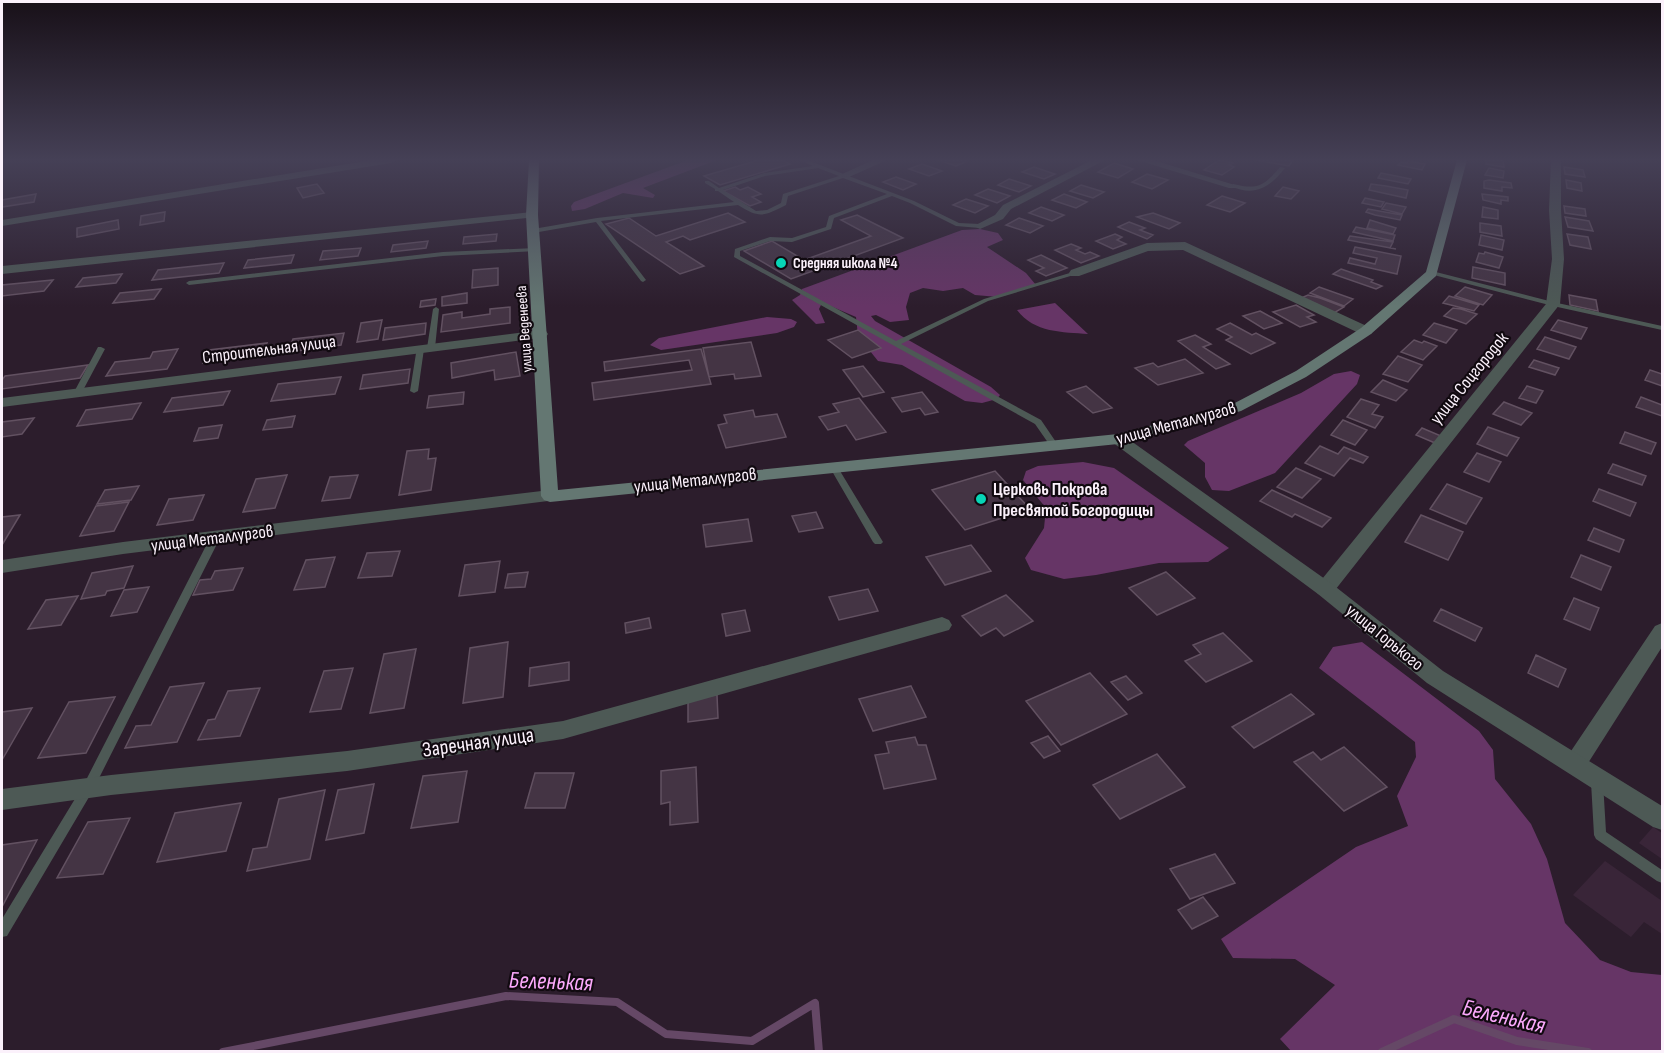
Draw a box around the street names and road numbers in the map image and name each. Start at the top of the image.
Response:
street label: улица Веденеева [512,285,537,373]
street label: улица Соцгородок [1426,328,1513,429]
street label: Строительная улица [201,331,337,368]
street label: улица Металлургов [1114,397,1238,450]
street label: улица Металлургов [633,464,757,497]
street label: улица Металлургов [150,521,274,556]
street label: улица Горького [1342,600,1428,675]
street label: Заречная улица [421,722,535,763]

